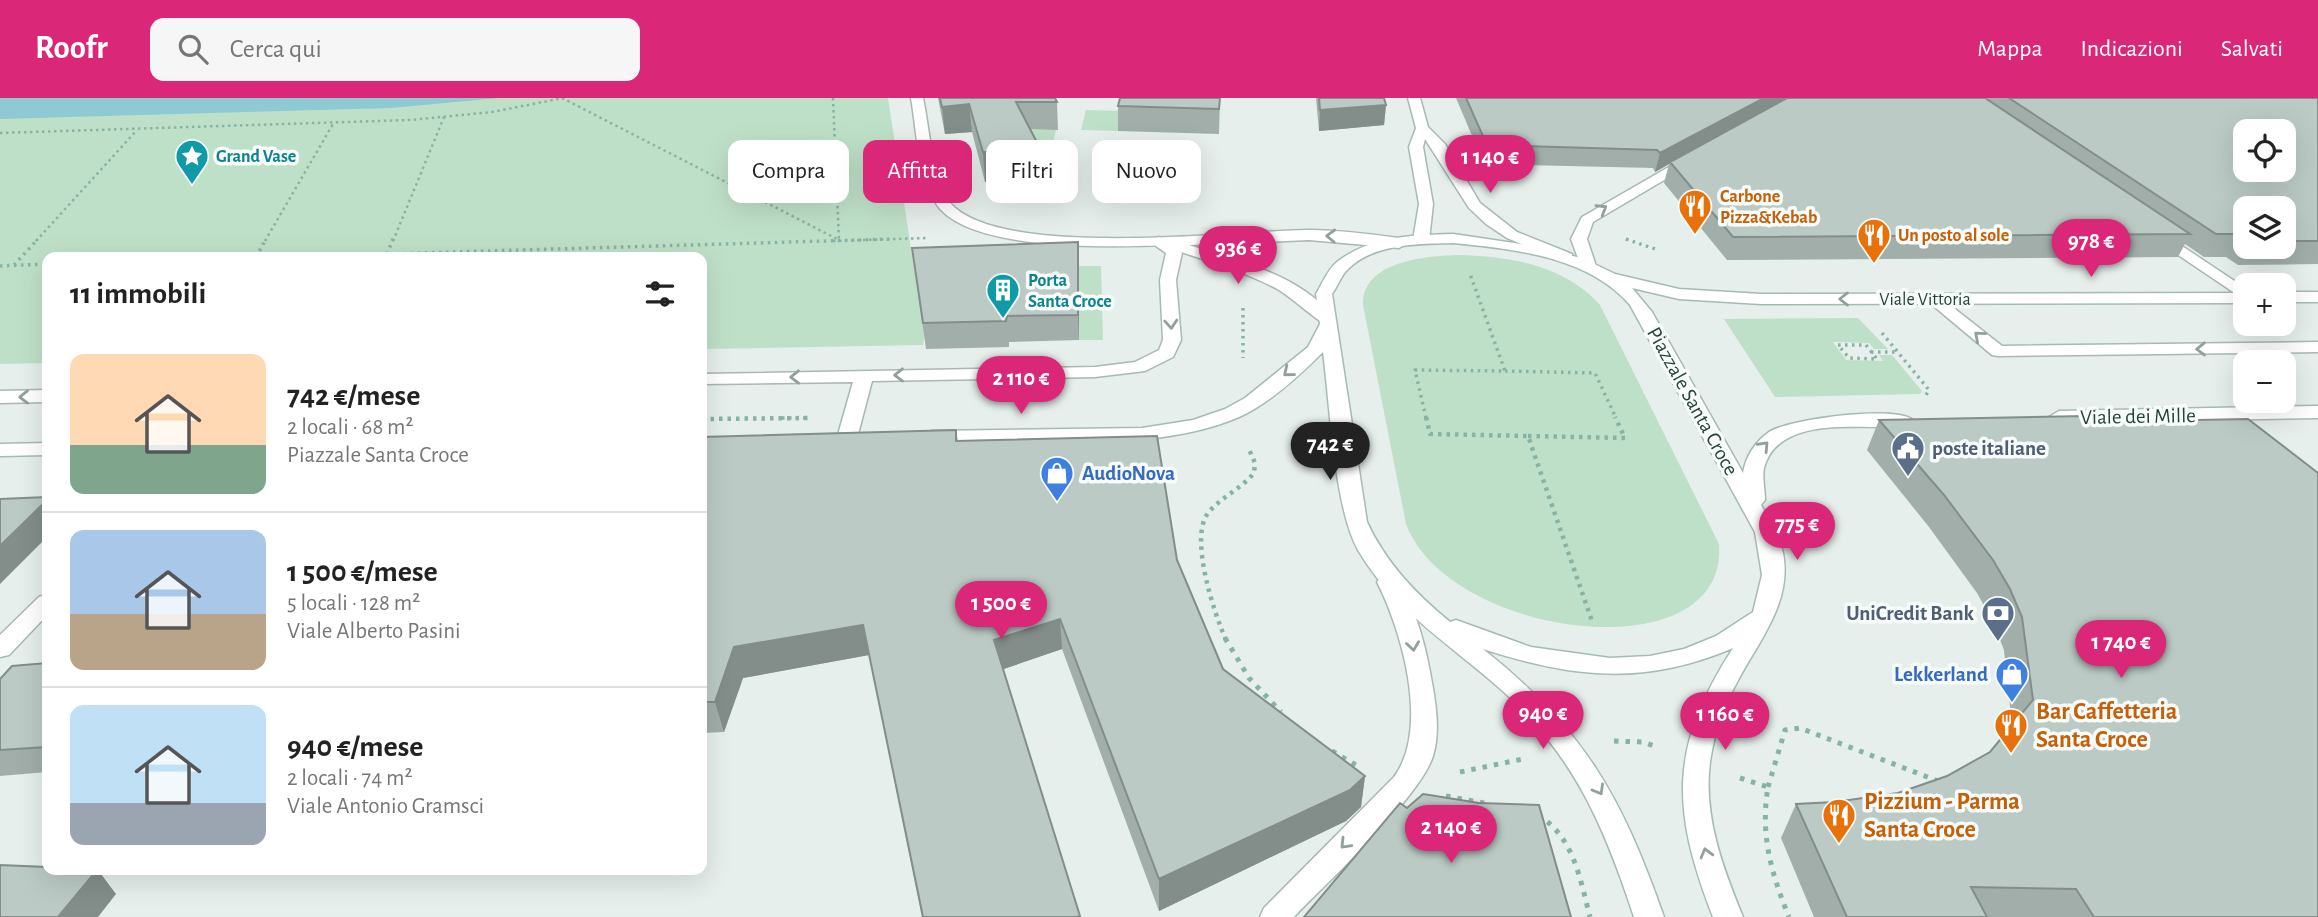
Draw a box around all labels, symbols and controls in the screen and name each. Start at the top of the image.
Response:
search box [150,18,640,81]
icon: search [174,30,212,68]
text: Roofr [35,32,108,65]
text: Cerca qui [230,36,322,62]
text: Mappa [1977,37,2042,61]
text: Indicazioni [2080,37,2183,61]
text: Salvati [2221,37,2283,61]
map controls [2233,119,2296,413]
button: locate [2233,119,2296,182]
pin: 1 140 € [1425,136,1555,195]
place icon: Grand Vase [173,137,211,186]
chip: Compra [728,140,849,203]
chip: Affitta [863,140,972,203]
chip: Filtri [986,140,1078,203]
chip: Nuovo [1092,140,1201,203]
text: 1 140 € [1461,146,1519,169]
place label: Grand Vase [216,148,296,166]
restaurant icon: Carbone Pizza&Kebab [1676,187,1714,236]
place label: Carbone Pizza&Kebab [1720,188,1817,227]
button: layers [2233,196,2296,259]
one-way arrow [1595,205,1608,218]
restaurant icon: Un posto al sole [1855,216,1893,265]
pin: 978 € [2042,220,2140,279]
pin: 936 € [1189,226,1287,286]
place label: Un posto al sole [1898,227,2009,245]
one-way arrow [1325,228,1336,243]
text: 978 € [2068,230,2114,253]
text: 936 € [1215,237,1261,260]
building icon: Porta Santa Croce [984,271,1022,320]
place label: Porta Santa Croce [1028,272,1112,311]
button: + [2233,273,2296,336]
icon: filters [641,275,679,313]
text: 11 immobili [70,279,206,309]
one-way arrow [1838,291,1848,307]
street label: Viale Vittoria [1879,291,1971,309]
one-way arrow [1163,319,1178,330]
street label: Piazzale Santa Croce [1643,324,1742,479]
one-way arrow [1974,332,1987,344]
one-way arrow [2195,341,2206,357]
button: − [2233,350,2296,413]
pin: 2 110 € [956,356,1086,416]
one-way arrow [1284,364,1296,377]
one-way arrow [894,367,904,383]
text: 2 110 € [992,367,1050,390]
one-way arrow [790,369,800,385]
text: 742 €/mese [287,381,420,411]
icon: home [126,382,210,466]
one-way arrow [18,389,29,404]
street label: Viale dei Mille [2080,405,2196,428]
text: 2 locali · 68 m² [287,416,414,439]
pin: 742 € [1281,422,1379,482]
public building icon: poste italiane [1889,429,1927,478]
text: 742 € [1307,433,1353,456]
place label: poste italiane [1932,438,2046,459]
one-way arrow [1756,441,1768,454]
text: Piazzale Santa Croce [287,444,469,467]
shop icon: AudioNova [1038,454,1076,503]
place label: AudioNova [1082,463,1175,484]
pin: 775 € [1748,503,1846,562]
text: 775 € [1775,513,1819,536]
text: 1 500 €/mese [287,557,438,587]
icon: home [126,558,210,642]
pin: 1 500 € [936,582,1066,641]
text: 5 locali · 128 m² [287,592,420,615]
text: 1 500 € [971,592,1031,615]
bank icon: UniCredit Bank [1979,594,2017,643]
place label: UniCredit Bank [1846,603,1975,624]
text: Viale Alberto Pasini [287,620,461,643]
pin: 1 740 € [2056,620,2186,680]
text: 1 740 € [2091,631,2151,654]
one-way arrow [1405,640,1420,652]
shop icon: Lekkerland [1993,655,2031,704]
place label: Lekkerland [1894,664,1988,685]
pin: 940 € [1494,692,1592,751]
pin: 1 160 € [1660,692,1790,752]
place label: Bar Caffetteria Santa Croce [2036,700,2177,752]
text: 940 € [1519,702,1567,725]
text: 1 160 € [1696,703,1754,726]
restaurant icon: Bar Caffetteria Santa Croce [1992,706,2030,755]
text: 940 €/mese [287,732,423,762]
icon: home [126,733,210,817]
text: 2 locali · 74 m² [287,767,412,790]
one-way arrow [1591,783,1604,796]
place label: Pizzium - Parma Santa Croce [1864,790,2020,842]
text: Viale Antonio Gramsci [287,795,484,818]
restaurant icon: Pizzium - Parma Santa Croce [1820,796,1858,845]
pin: 2 140 € [1386,806,1516,865]
text: 2 140 € [1421,816,1481,839]
one-way arrow [1341,836,1354,849]
one-way arrow [1699,847,1714,859]

